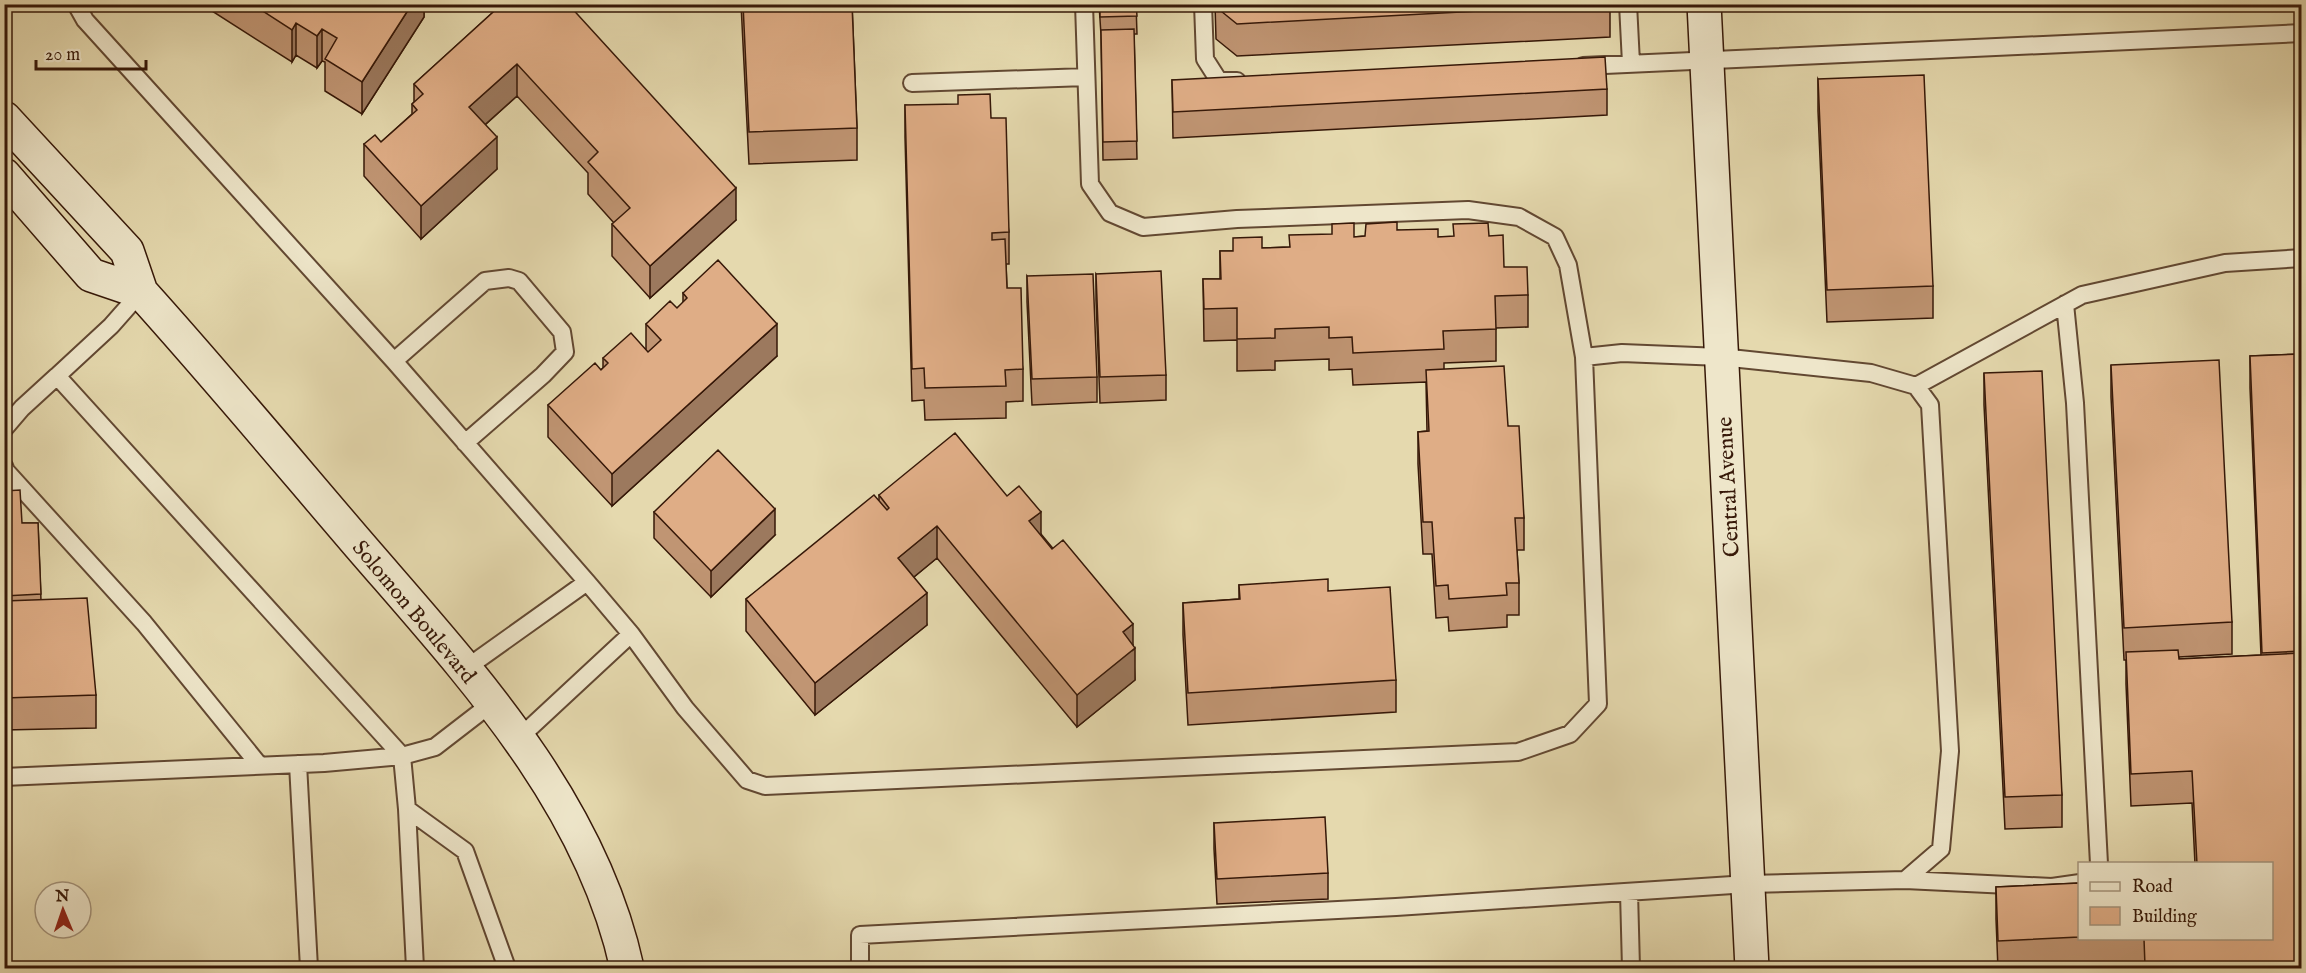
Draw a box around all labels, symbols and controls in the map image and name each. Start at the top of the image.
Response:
scale bar [36,33,146,71]
text: 20 m [45,44,80,67]
street label: Central Avenue [1711,416,1747,558]
street label: Solomon Boulevard [345,535,482,690]
legend [2078,862,2273,940]
text: Road [2132,876,2173,899]
north arrow [33,880,93,940]
text: N [54,887,70,907]
text: Building [2132,906,2197,929]

